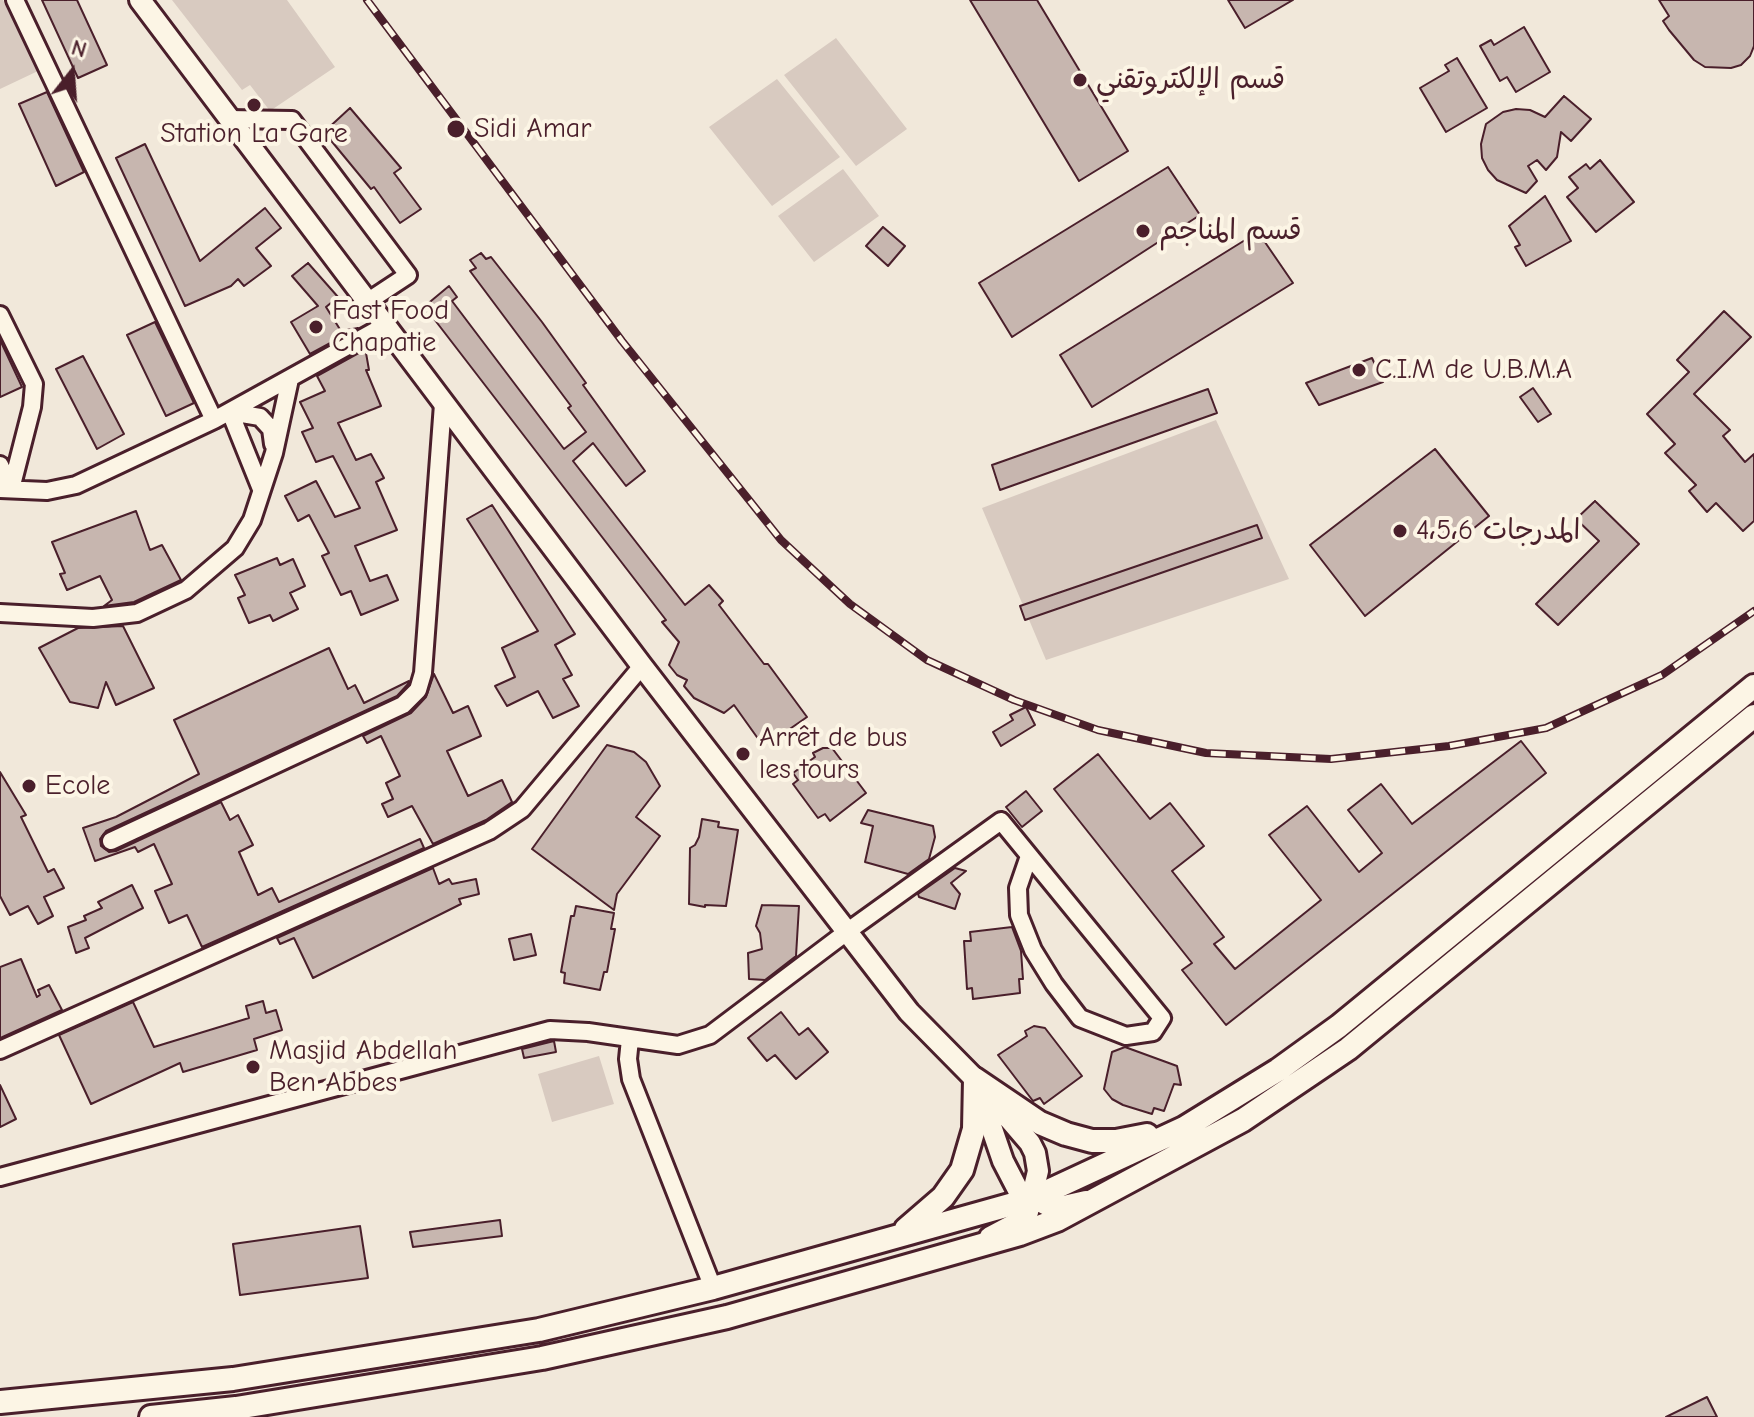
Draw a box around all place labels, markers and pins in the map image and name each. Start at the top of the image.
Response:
place label: قسم الإلكتروتقني [1096,63,1285,97]
marker: قسم الإلكتروتقني [1071,71,1089,89]
marker: Station La Gare [245,96,263,114]
place label: Sidi Amar [474,112,591,146]
place label: Station La Gare [160,117,348,151]
marker: Sidi Amar [445,118,467,140]
place label: قسم المناجم [1159,214,1302,248]
marker: قسم المناجم [1134,222,1152,240]
place label: Fast Food Chapatie [332,294,449,360]
marker: Fast Food Chapatie [307,318,325,336]
place label: C.I.M de U.B.M.A [1375,353,1572,387]
marker: C.I.M de U.B.M.A [1350,361,1368,379]
place label: المدرجات 4،5،6 [1416,514,1580,548]
marker: المدرجات 4،5،6 [1391,522,1409,540]
place label: Arrêt de bus les tours [759,721,907,787]
marker: Arrêt de bus les tours [734,745,752,763]
place label: Ecole [45,769,110,803]
marker: Ecole [20,777,38,795]
place label: Masjid Abdellah Ben Abbes [269,1034,458,1100]
marker: Masjid Abdellah Ben Abbes [244,1058,262,1076]

